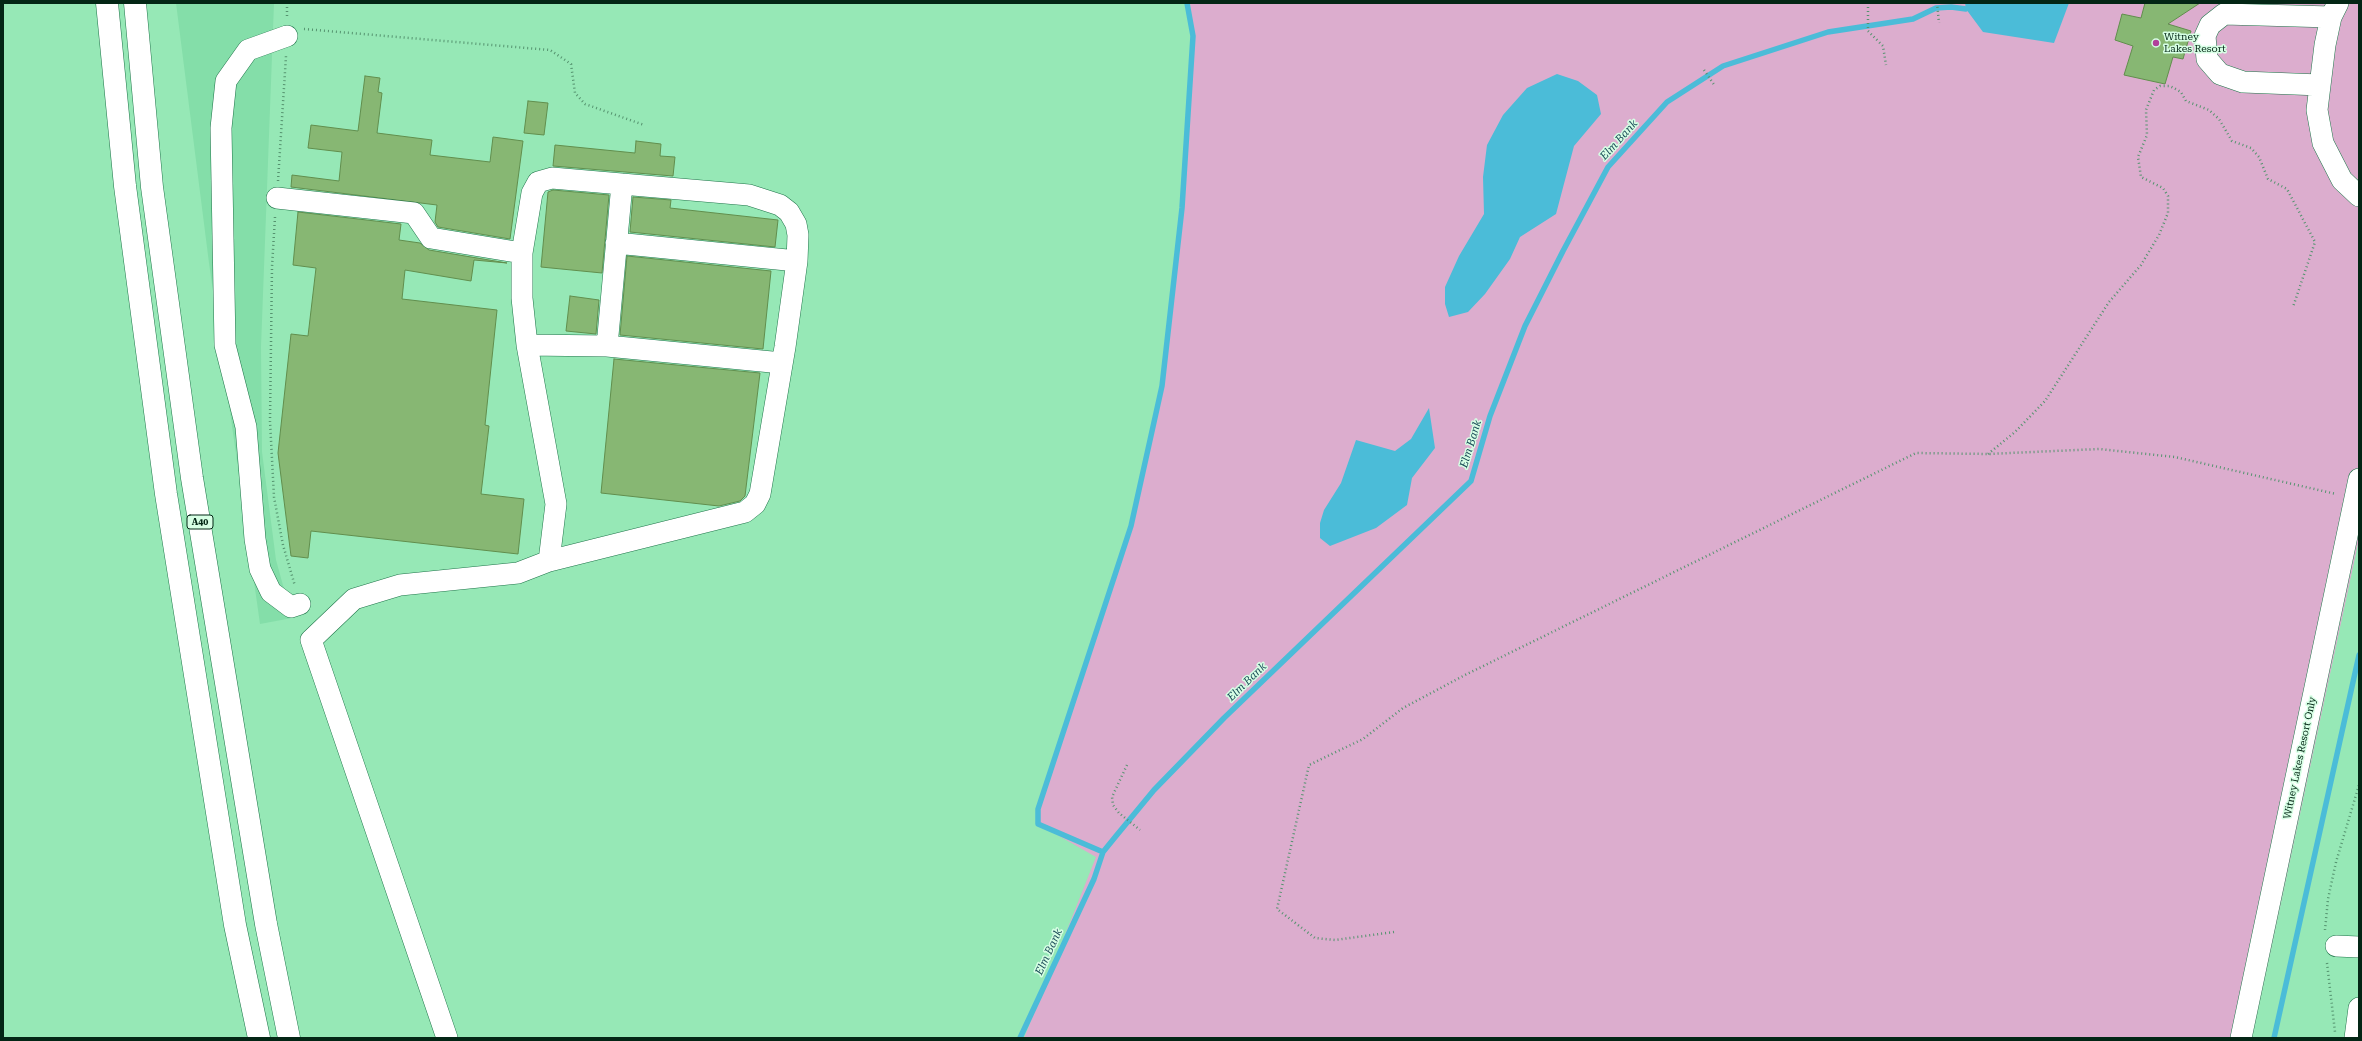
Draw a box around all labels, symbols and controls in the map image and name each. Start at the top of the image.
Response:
place label: Witney Lakes Resort [2164,31,2226,54]
marker: Witney Lakes Resort [2151,38,2161,48]
water label: Elm Bank [1598,117,1640,163]
water label: Elm Bank [1457,418,1485,470]
road number: A40 [187,515,213,529]
water label: Elm Bank [1225,660,1269,704]
street label: Witney Lakes Resort Only [2281,696,2319,820]
water label: Elm Bank [1033,927,1065,977]

